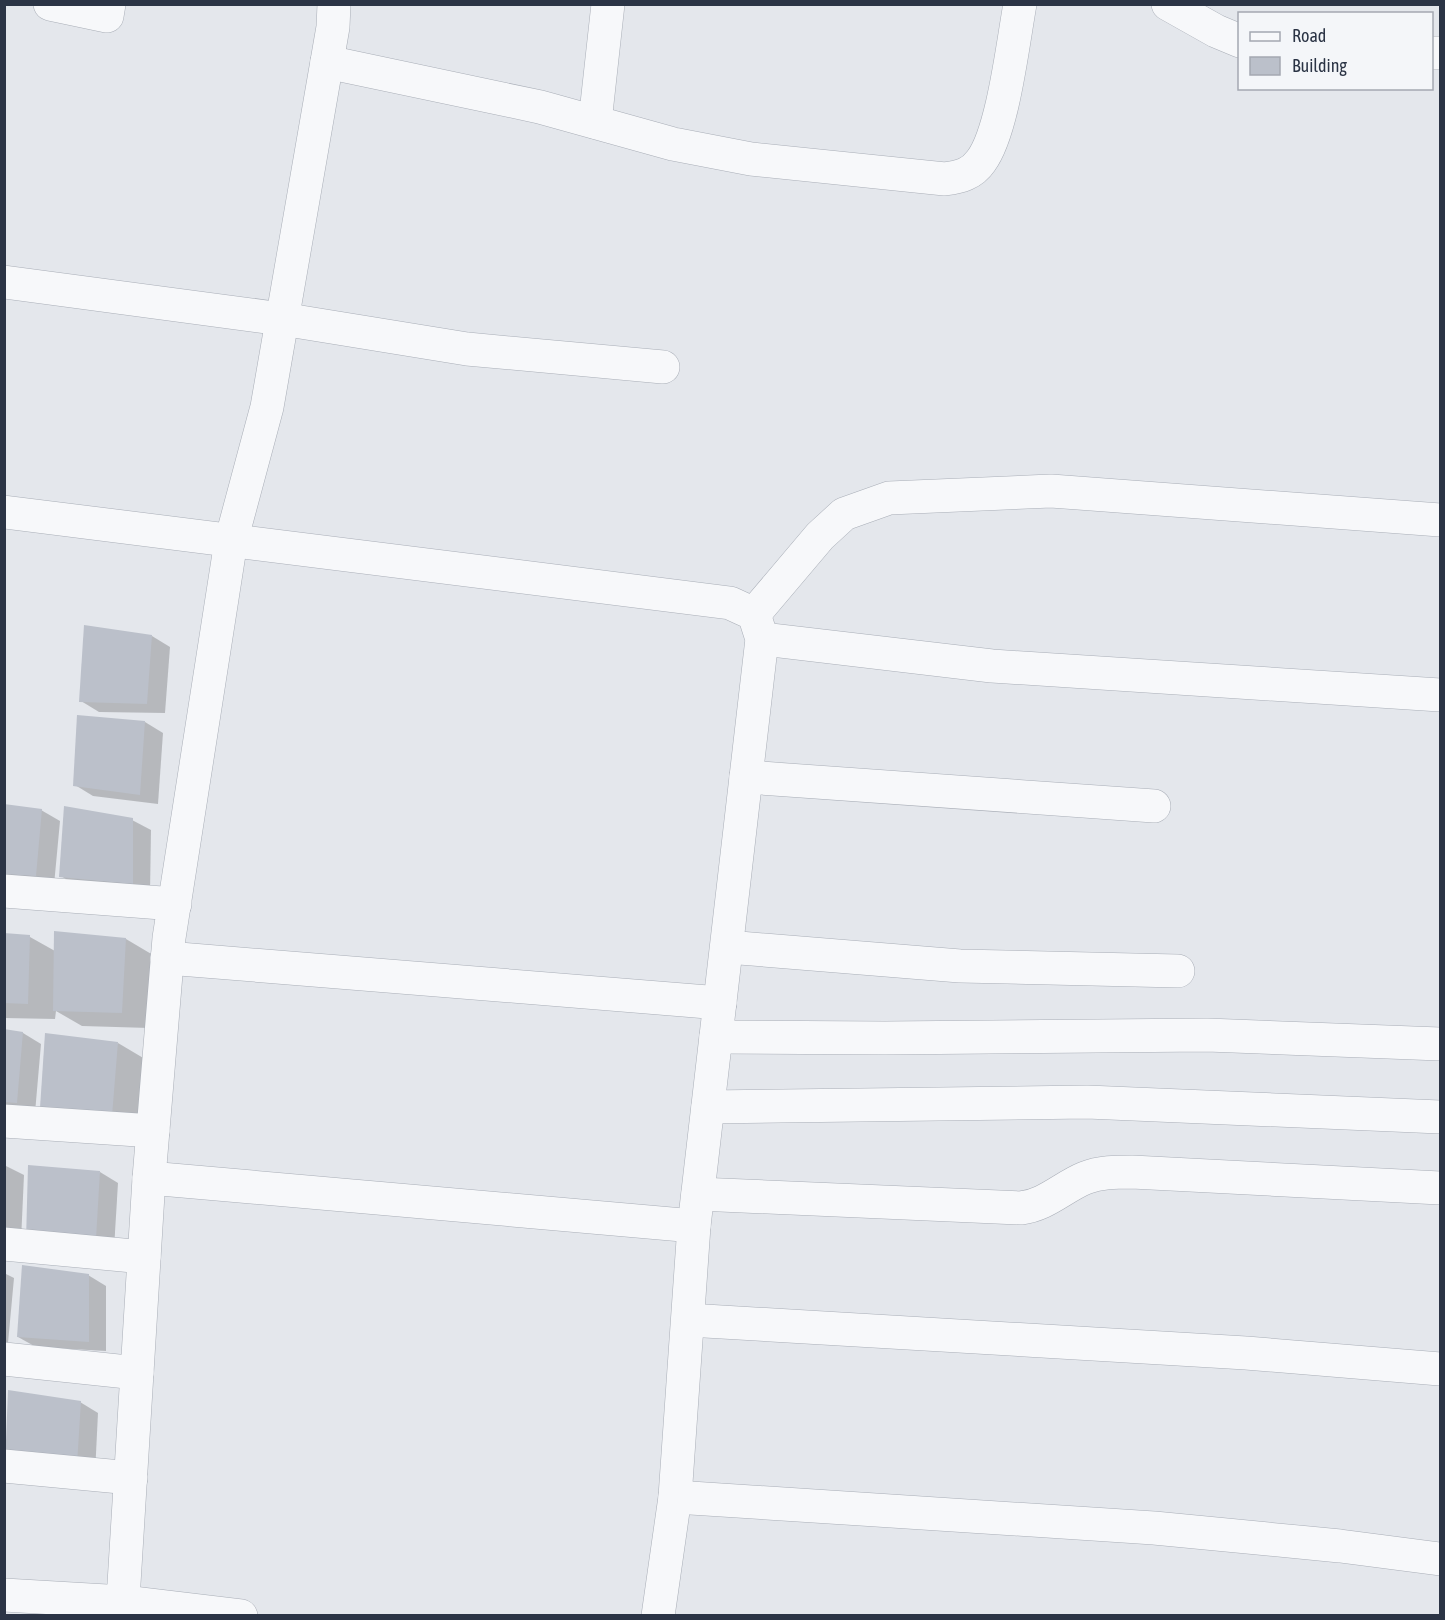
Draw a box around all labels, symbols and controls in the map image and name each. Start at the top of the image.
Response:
legend [1238,12,1433,90]
text: Road [1292,25,1326,46]
text: Building [1292,55,1347,76]

